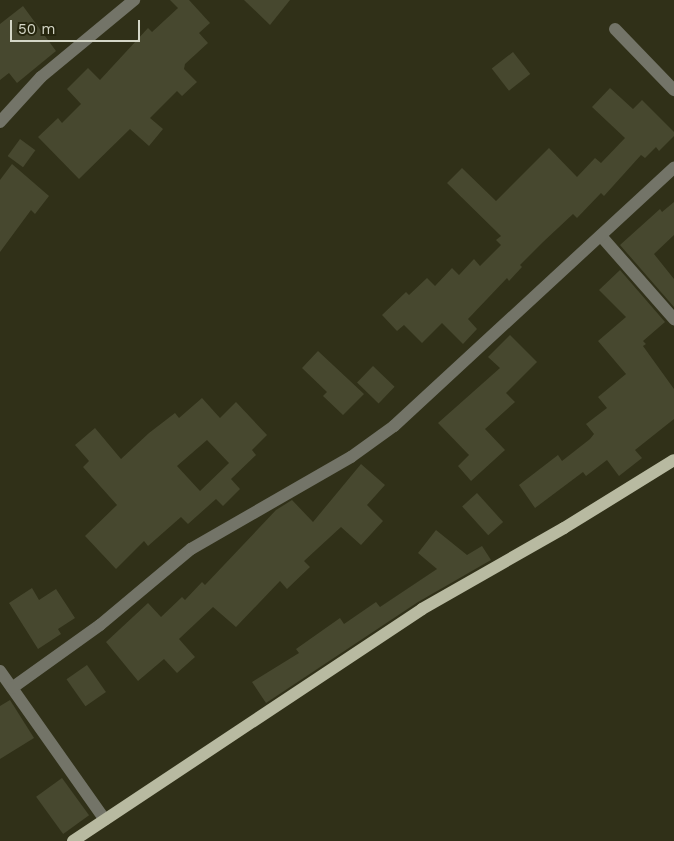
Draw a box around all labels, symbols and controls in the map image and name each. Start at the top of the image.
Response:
scale bar [12,10,142,42]
text: 50 m [18,20,55,38]

